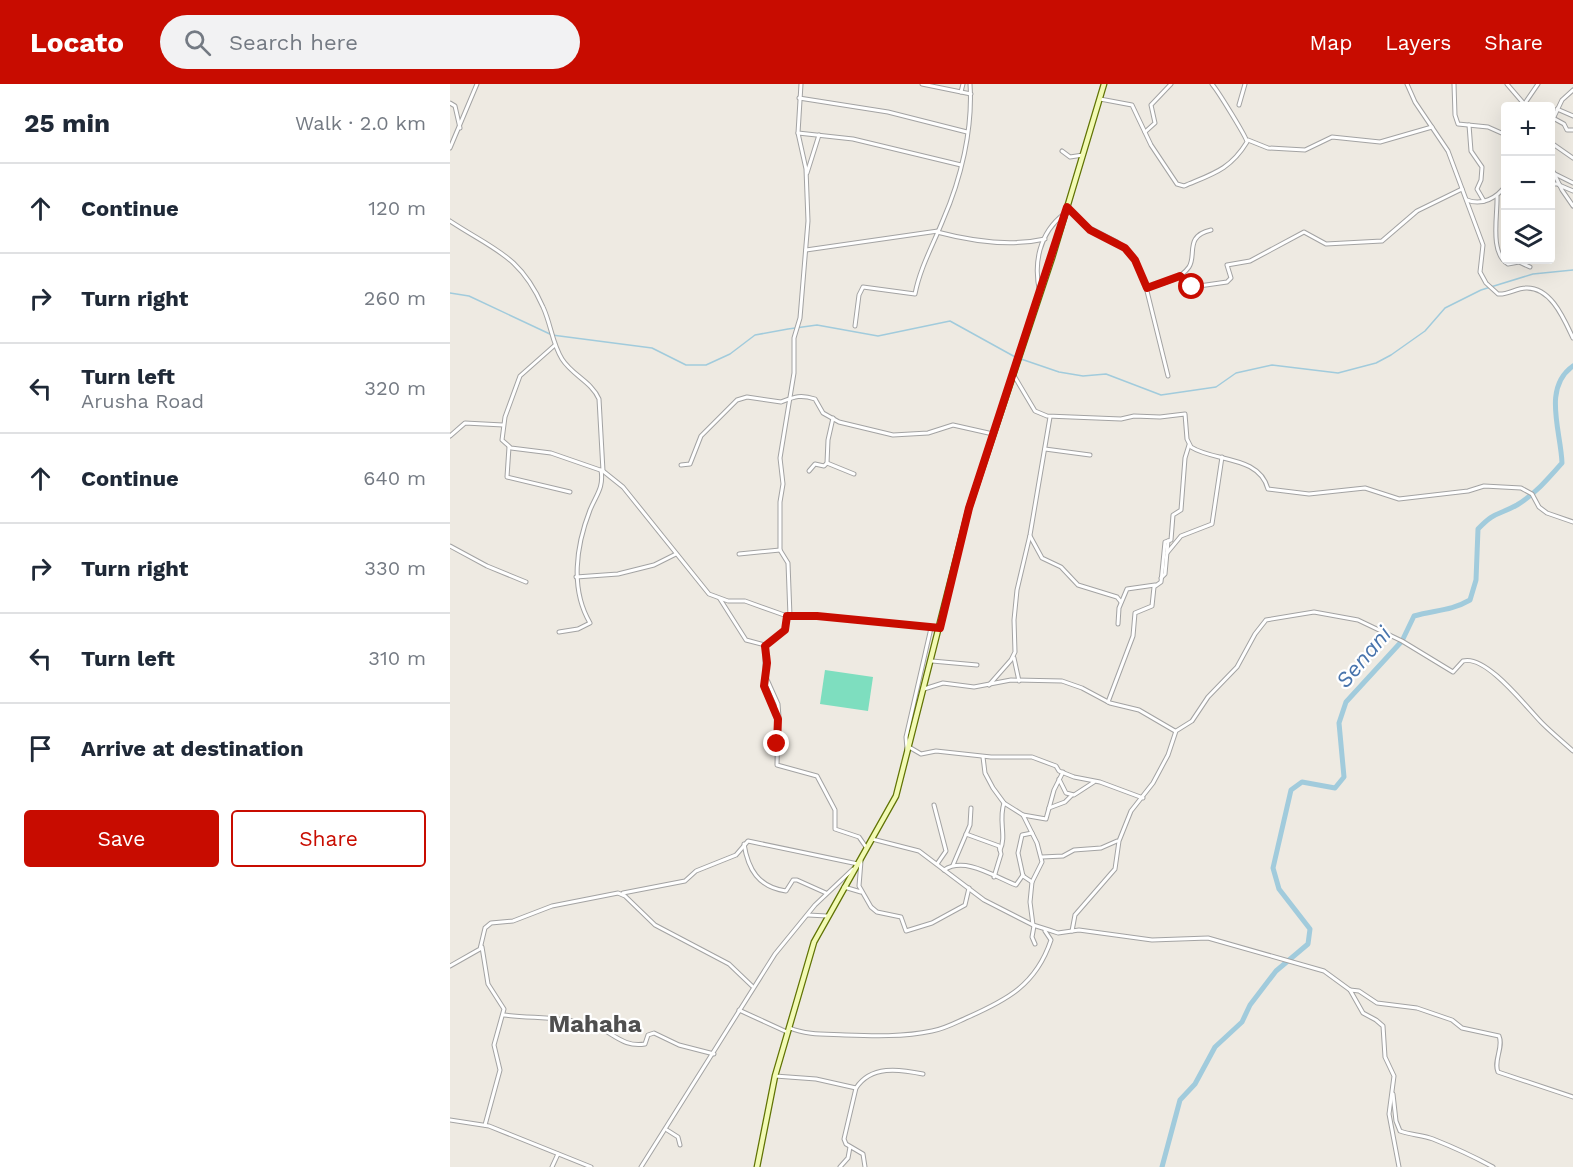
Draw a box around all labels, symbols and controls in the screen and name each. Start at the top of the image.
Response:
search box [160,15,580,69]
text: Locato [30,26,124,59]
icon: search [181,26,214,59]
text: Search here [229,30,358,55]
text: Map [1309,30,1352,55]
text: Layers [1385,30,1451,55]
text: Share [1484,30,1543,55]
map controls [1501,102,1555,264]
button: + [1501,102,1555,156]
text: 25 min [24,108,110,138]
text: Walk · 2.0 km [295,111,426,135]
button: − [1501,156,1555,210]
icon: ahead [24,192,57,225]
text: Continue [81,196,179,221]
text: 120 m [368,196,426,220]
button: layers [1501,210,1555,264]
route start [1178,273,1204,299]
icon: right [24,282,57,315]
text: Turn right [81,286,188,311]
text: 260 m [364,286,426,310]
text: Turn left [81,364,175,389]
icon: left [24,372,57,405]
text: 320 m [364,376,426,400]
text: Arusha Road [81,389,204,413]
icon: ahead [24,462,57,495]
text: Continue [81,466,179,491]
text: 640 m [363,466,426,490]
icon: right [24,552,57,585]
text: Turn right [81,556,188,581]
text: 330 m [364,556,426,580]
water label: Senani [1331,621,1397,693]
icon: left [24,642,57,675]
text: Turn left [81,646,175,671]
text: 310 m [368,646,426,670]
route end [763,730,789,756]
icon: arrive [24,732,57,765]
text: Arrive at destination [81,736,304,761]
button: Save [24,810,219,867]
button: Share [231,810,426,867]
district label: Mahaha [548,1010,642,1038]

